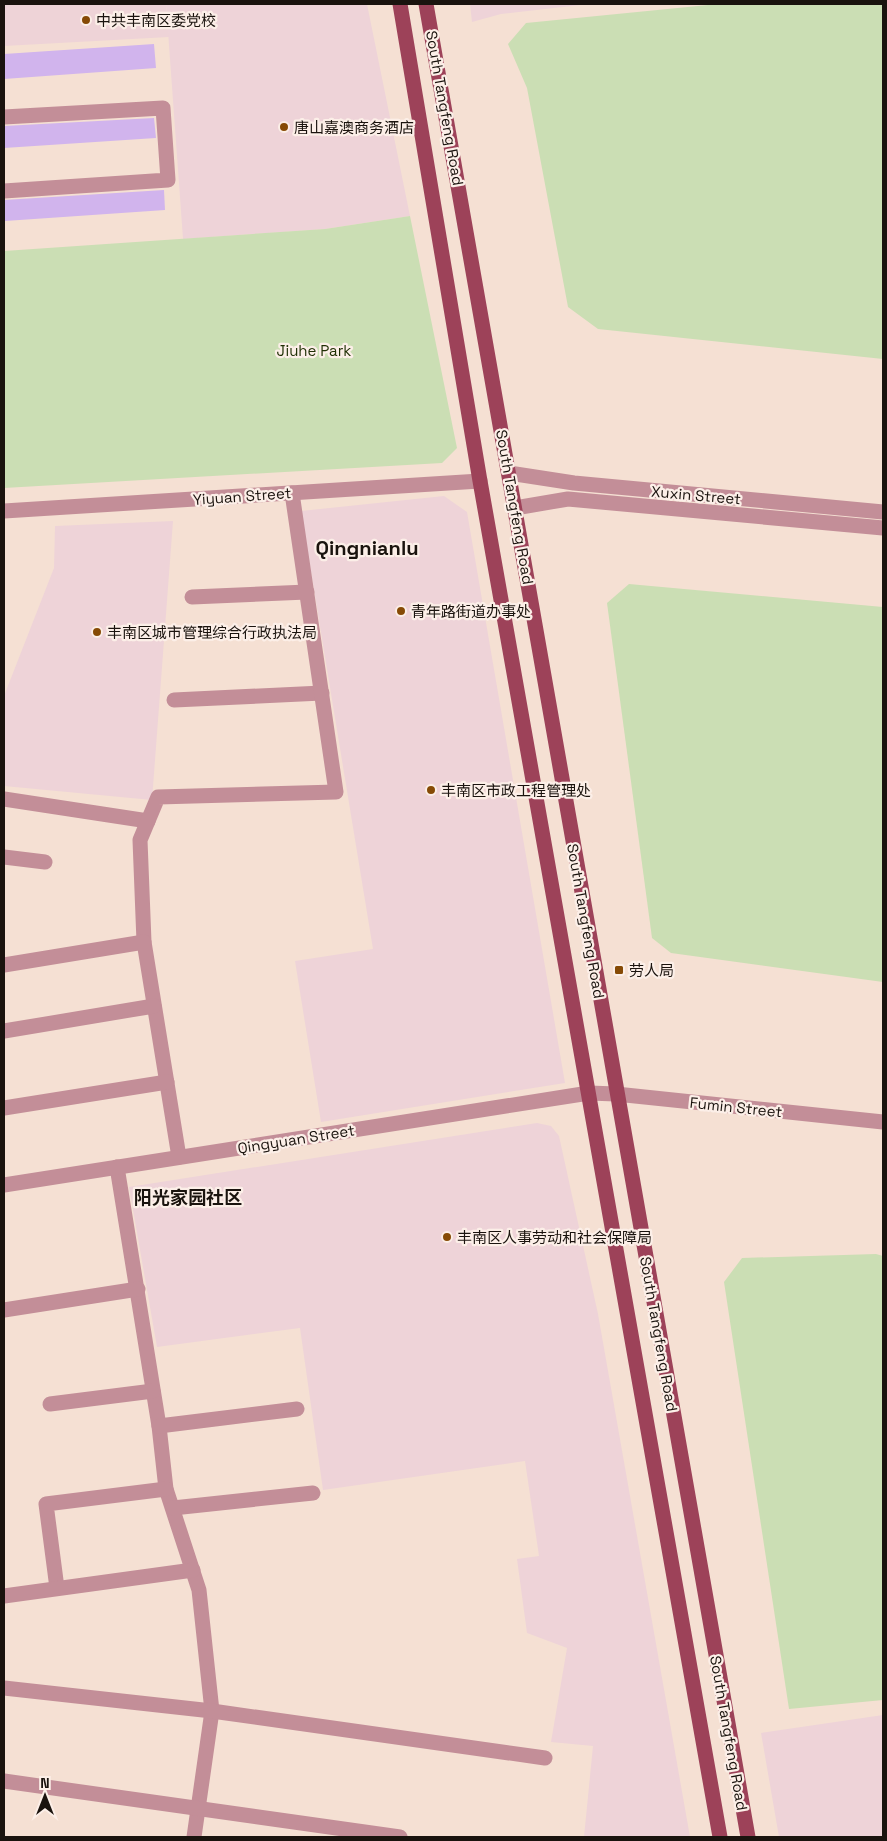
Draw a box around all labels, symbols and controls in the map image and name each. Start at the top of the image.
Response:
place label: 中共丰南区委党校 [96,11,216,30]
marker: 中共丰南区委党校 [80,14,92,26]
street label: South Tangfeng Road [422,29,468,187]
place label: 唐山嘉澳商务酒店 [294,118,414,137]
marker: 唐山嘉澳商务酒店 [278,121,290,133]
park label: Jiuhe Park [277,341,351,360]
street label: South Tangfeng Road [492,428,538,586]
street label: Xuxin Street [650,482,742,508]
street label: Yiyuan Street [192,483,292,509]
district label: Qingnianlu [315,535,419,561]
place label: 青年路街道办事处 [411,602,531,621]
marker: 青年路街道办事处 [395,605,407,617]
place label: 丰南区城市管理综合行政执法局 [107,623,317,642]
marker: 丰南区城市管理综合行政执法局 [91,626,103,638]
place label: 丰南区市政工程管理处 [441,781,591,800]
marker: 丰南区市政工程管理处 [425,784,437,796]
street label: South Tangfeng Road [563,842,609,1000]
place label: 劳人局 [629,961,674,980]
marker: 劳人局 [613,964,625,976]
street label: Fumin Street [689,1093,783,1121]
street label: Qingyuan Street [236,1120,356,1158]
district label: 阳光家园社区 [134,1186,242,1209]
place label: 丰南区人事劳动和社会保障局 [457,1228,652,1247]
marker: 丰南区人事劳动和社会保障局 [441,1231,453,1243]
street label: South Tangfeng Road [636,1255,682,1413]
street label: South Tangfeng Road [706,1654,752,1812]
north arrow [20,1771,70,1821]
text: N [40,1774,50,1792]

